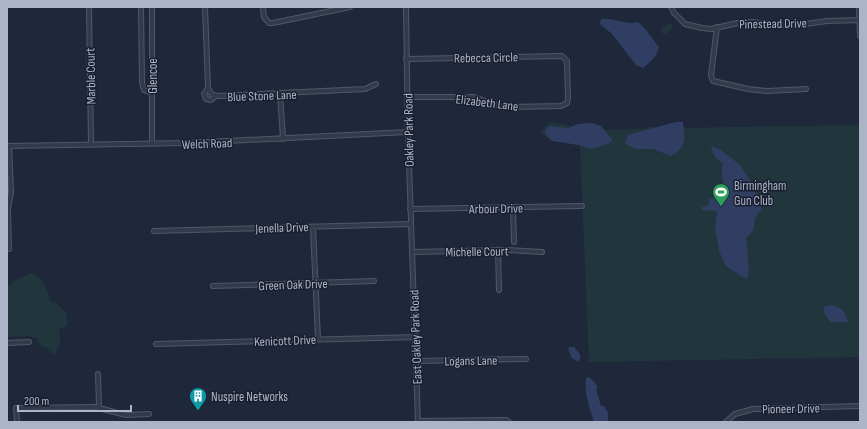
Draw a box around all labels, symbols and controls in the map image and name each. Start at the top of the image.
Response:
street label: Pinestead Drive [739,15,807,33]
street label: Marble Court [83,48,99,104]
street label: Rebecca Circle [454,49,518,67]
street label: Glencoe [145,58,161,94]
street label: Blue Stone Lane [227,87,297,105]
street label: Elizabeth Lane [455,91,519,115]
street label: Oakley Park Road [400,93,418,167]
street label: Welch Road [182,135,232,153]
place label: Birmingham Gun Club [734,178,786,209]
sports icon: Birmingham Gun Club [711,182,731,207]
street label: Arbour Drive [468,201,523,217]
street label: Jenella Drive [254,219,309,237]
street label: Michelle Court [445,243,509,261]
street label: Green Oak Drive [258,276,328,294]
street label: East Oakley Park Road [406,289,426,384]
street label: Kenicott Drive [254,332,316,350]
street label: Logans Lane [444,353,498,369]
building icon: Nuspire Networks [188,386,208,411]
scale bar [18,387,131,413]
place label: Nuspire Networks [211,389,288,405]
text: 200 m [24,394,50,409]
street label: Pioneer Drive [762,400,820,418]

